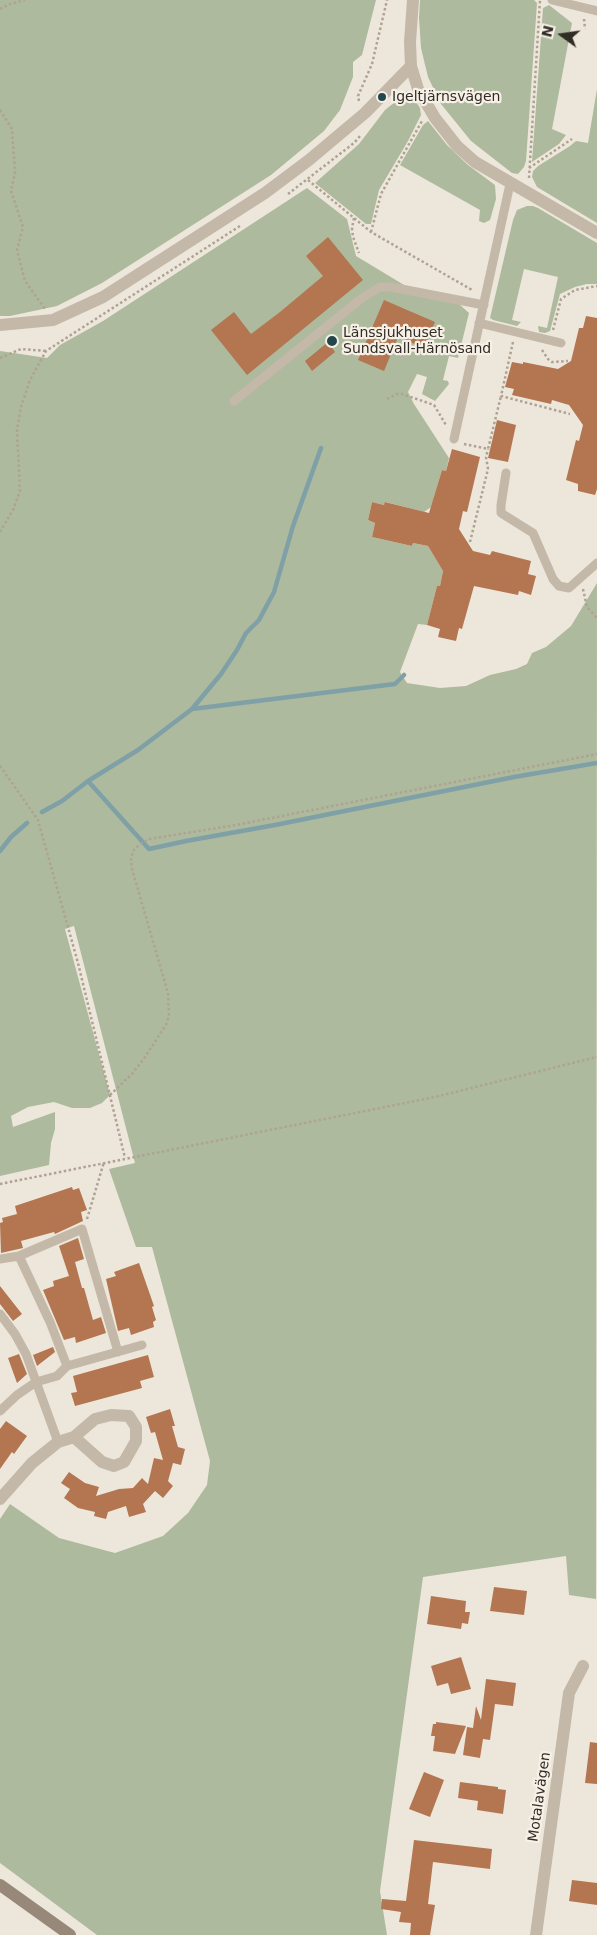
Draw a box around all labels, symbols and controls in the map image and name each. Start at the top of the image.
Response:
north arrow [537,10,587,60]
text: N [538,24,557,39]
place label: Igeltjärnsvägen [392,89,500,105]
marker: Igeltjärnsvägen [376,91,388,103]
place label: Länssjukhuset Sundsvall-Härnösand [343,325,491,358]
marker: Länssjukhuset Sundsvall-Härnösand [325,334,339,348]
street label: Motalavägen [525,1751,555,1843]

